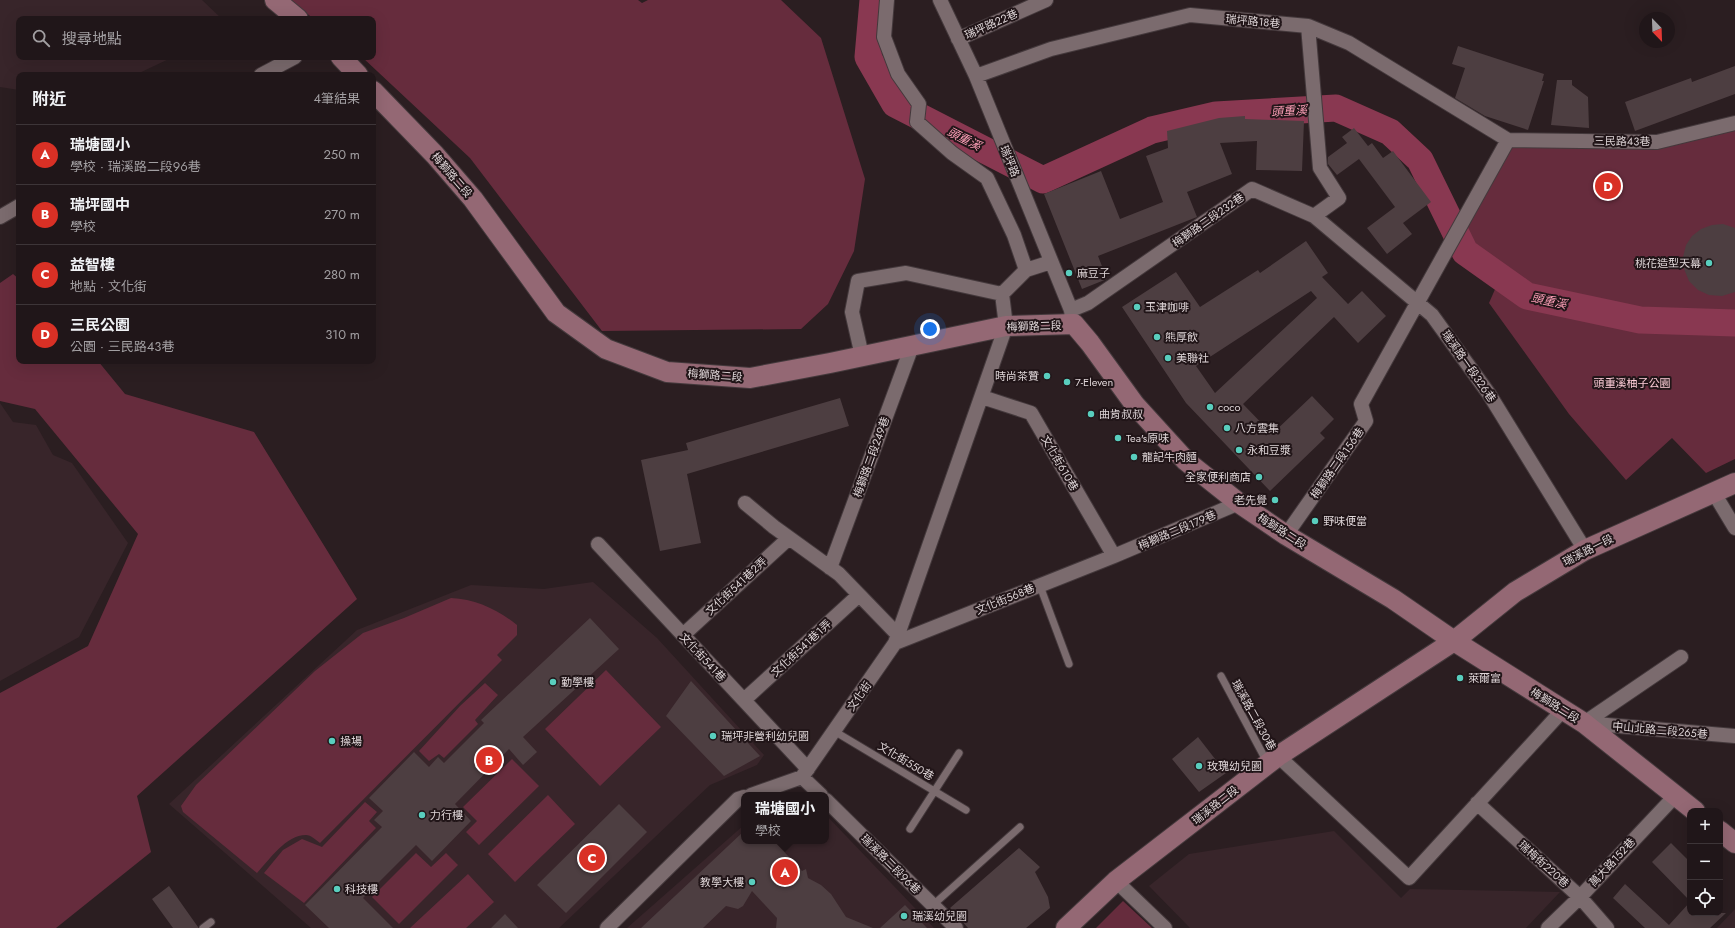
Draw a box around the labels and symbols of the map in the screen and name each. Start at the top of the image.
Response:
street label: 瑞坪路22巷 [962,5,1020,43]
street label: 瑞坪路18巷 [1225,11,1281,31]
north arrow [1639,12,1675,48]
water label: 頭重溪 [1271,101,1309,121]
water label: 頭重溪 [944,123,986,156]
street label: 三民路43巷 [1594,133,1650,149]
street label: 瑞坪路 [996,143,1024,179]
street label: 梅獅路二段 [428,149,476,201]
pin: D [1595,171,1621,201]
street label: 梅獅路二段232巷 [1169,189,1247,251]
place label: 桃花造型天幕 [1635,255,1701,271]
marker: 桃花造型天幕 [1704,258,1714,268]
place label: 麻豆子 [1077,265,1110,281]
marker: 麻豆子 [1064,268,1074,278]
water label: 頭重溪 [1530,288,1570,314]
place label: 玉津咖啡 [1145,299,1189,315]
marker: 玉津咖啡 [1132,302,1142,312]
street label: 梅獅路二段 [1006,317,1062,335]
your location [920,319,940,339]
street label: 瑞溪路一段326巷 [1438,327,1500,405]
place label: 熊厚飲 [1165,329,1198,345]
marker: 熊厚飲 [1152,332,1162,342]
place label: 美聯社 [1176,350,1209,366]
marker: 美聯社 [1163,353,1173,363]
street label: 梅獅路二段 [687,365,743,385]
place label: 時尚茶贊 [995,368,1039,384]
marker: 時尚茶贊 [1042,371,1052,381]
place label: 7-Eleven [1075,374,1113,390]
park label: 頭重溪柚子公園 [1594,375,1671,391]
marker: 7-Eleven [1062,377,1072,387]
place label: coco [1218,399,1241,415]
marker: coco [1205,402,1215,412]
place label: 曲肯叔叔 [1099,406,1143,422]
marker: 曲肯叔叔 [1086,409,1096,419]
street label: 梅獅路二段249巷 [849,414,893,500]
place label: 八方雲集 [1235,420,1279,436]
marker: 八方雲集 [1222,423,1232,433]
street label: 梅獅路二段156巷 [1306,424,1368,502]
place label: Tea's原味 [1126,430,1169,446]
street label: 文化街610巷 [1038,432,1082,494]
marker: Tea's原味 [1113,433,1123,443]
place label: 永和豆漿 [1247,442,1291,458]
marker: 永和豆漿 [1234,445,1244,455]
place label: 龍記牛肉麵 [1142,449,1197,465]
marker: 龍記牛肉麵 [1129,452,1139,462]
place label: 全家便利商店 [1185,469,1251,485]
marker: 全家便利商店 [1254,472,1264,482]
place label: 老先覺 [1234,492,1267,508]
marker: 老先覺 [1270,495,1280,505]
street label: 梅獅路二段179巷 [1136,506,1218,554]
street label: 梅獅路二段 [1255,509,1309,553]
place label: 野味便當 [1323,513,1367,529]
marker: 野味便當 [1310,516,1320,526]
street label: 瑞溪路一段 [1560,530,1616,570]
street label: 文化街541巷2弄 [702,553,770,619]
street label: 文化街568巷 [973,580,1037,618]
street label: 文化街541巷1弄 [767,616,835,680]
street label: 文化街541巷 [676,629,730,685]
place label: 萊爾富 [1468,670,1501,686]
marker: 萊爾富 [1455,673,1465,683]
place label: 勤學樓 [561,674,594,690]
marker: 勤學樓 [548,677,558,687]
street label: 瑞溪路二段30巷 [1228,677,1280,753]
street label: 文化街 [843,678,875,714]
street label: 梅獅路二段 [1527,684,1583,726]
street label: 中山北路二段265巷 [1612,718,1708,742]
place label: 瑞坪非營利幼兒園 [721,728,809,744]
marker: 瑞坪非營利幼兒園 [708,731,718,741]
place label: 操場 [340,733,362,749]
marker: 操場 [327,736,337,746]
street label: 文化街550巷 [875,738,937,784]
pin: B [476,745,502,775]
place label: 玫瑰幼兒園 [1207,758,1262,774]
marker: 玫瑰幼兒園 [1194,761,1204,771]
street label: 瑞溪路二段 [1188,782,1242,828]
place label: 力行樓 [430,807,463,823]
marker: 力行樓 [417,810,427,820]
street label: 瑞溪路二段96巷 [858,831,924,897]
street label: 萬大路152巷 [1585,834,1639,890]
street label: 瑞梅街220巷 [1515,837,1573,891]
pin: C [579,843,605,873]
pin: A [772,857,798,887]
place label: 教學大樓 [700,874,744,890]
marker: 教學大樓 [747,877,757,887]
place label: 科技樓 [345,881,378,897]
marker: 科技樓 [332,884,342,894]
place label: 瑞溪幼兒園 [912,908,967,924]
marker: 瑞溪幼兒園 [899,911,909,921]

